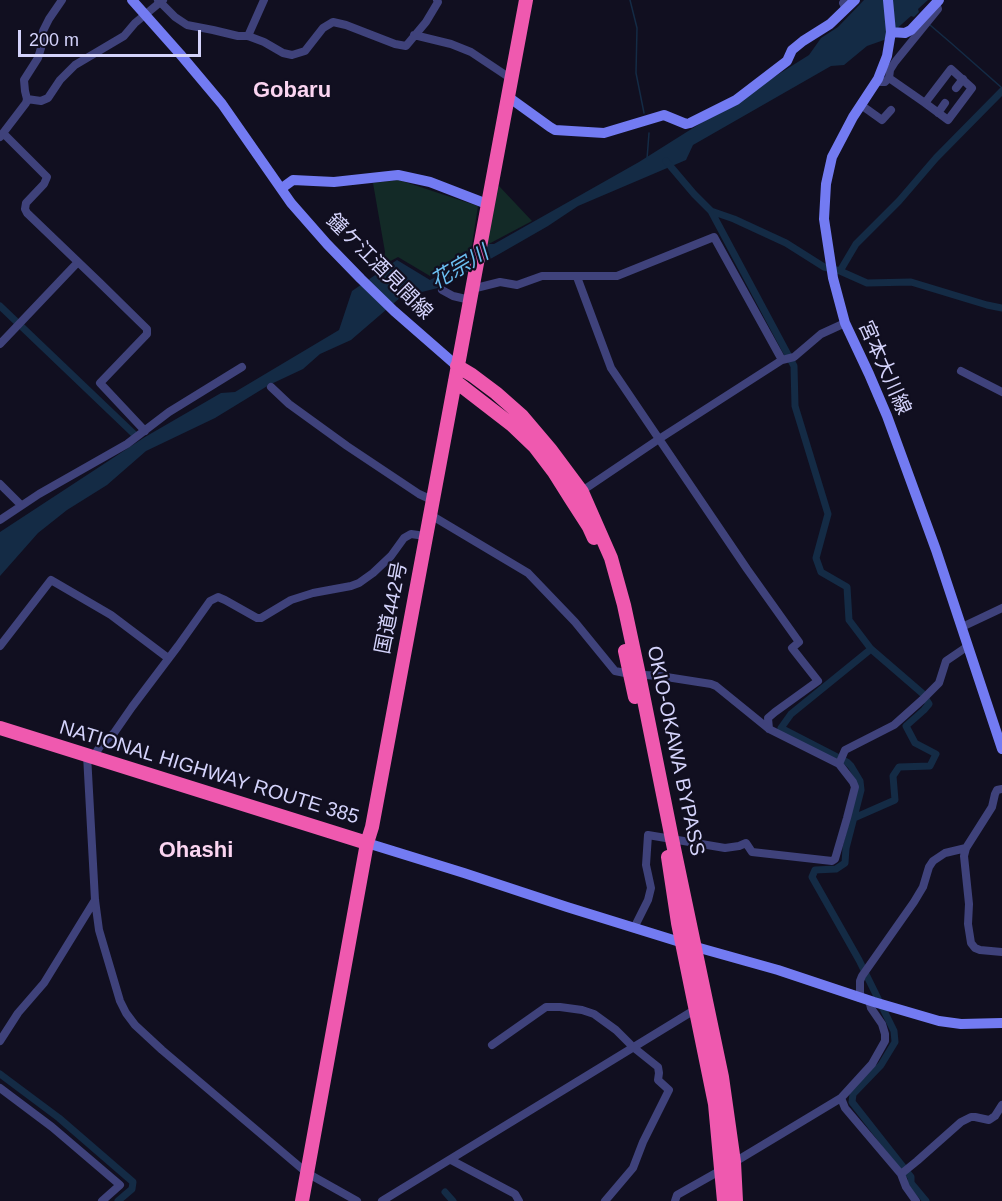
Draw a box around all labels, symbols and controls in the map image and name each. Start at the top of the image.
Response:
scale bar [21,18,204,56]
text: 200 m [29,30,79,50]
district label: Gobaru [253,78,331,104]
street label: 鐘ケ江酒見間線 [321,209,437,325]
water label: 花宗川 [427,241,493,295]
street label: 宮本大川線 [853,317,915,419]
street label: 国道442号 [371,560,413,656]
street label: OKIO-OKAWA BYPASS [641,644,709,858]
street label: NATIONAL HIGHWAY ROUTE 385 [56,716,362,830]
district label: Ohashi [159,838,233,864]

